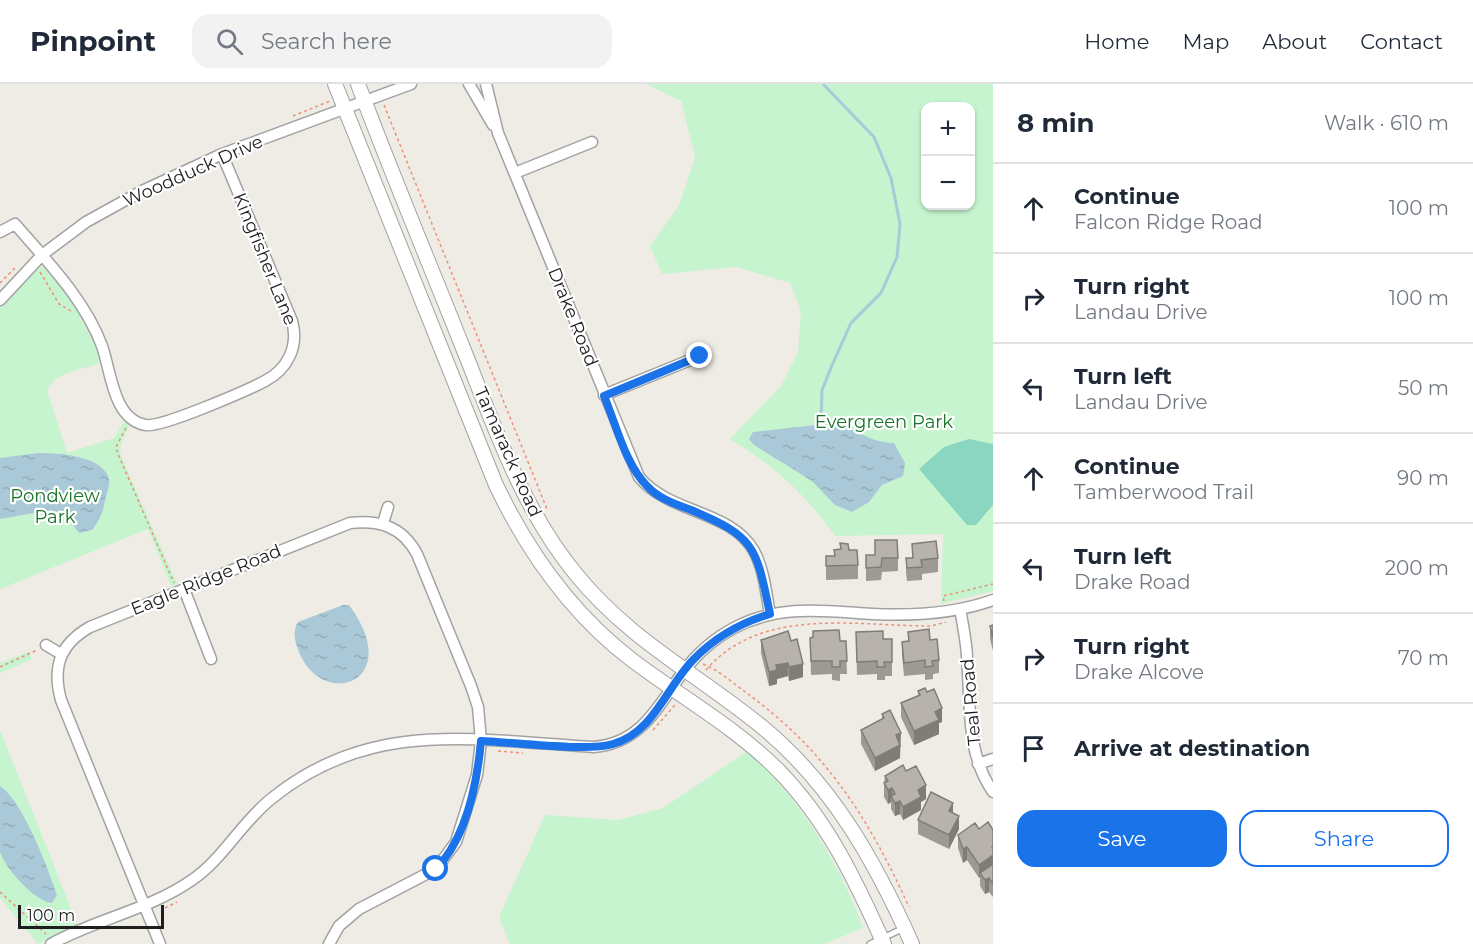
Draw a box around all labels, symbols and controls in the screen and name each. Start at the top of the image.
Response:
search box [192,14,612,68]
text: Pinpoint [30,24,156,58]
icon: search [213,25,246,58]
text: Search here [261,28,392,55]
text: Home [1084,29,1149,54]
text: Map [1182,29,1229,54]
text: About [1262,29,1327,54]
text: Contact [1360,29,1443,54]
map controls [921,102,975,210]
button: + [921,102,975,156]
text: 8 min [1017,107,1095,139]
text: Walk · 610 m [1324,111,1449,135]
street label: Woodduck Drive [120,130,266,212]
button: − [921,156,975,210]
text: Continue [1074,183,1180,210]
street label: Kingfisher Lane [228,189,302,329]
icon: ahead [1017,192,1050,225]
text: 100 m [1389,196,1449,220]
text: Falcon Ridge Road [1074,210,1263,234]
street label: Drake Road [543,264,603,370]
text: Turn right [1074,273,1189,300]
icon: right [1017,282,1050,315]
text: 100 m [1389,286,1449,310]
text: Landau Drive [1074,300,1208,324]
route end [686,342,712,368]
text: Turn left [1074,363,1172,390]
icon: left [1017,372,1050,405]
text: 50 m [1398,376,1449,400]
street label: Tamarack Road [470,384,546,520]
text: Landau Drive [1074,390,1208,414]
park label: Evergreen Park [815,411,953,433]
text: Continue [1074,453,1180,480]
icon: ahead [1017,462,1050,495]
text: 90 m [1397,466,1449,490]
text: Tamberwood Trail [1074,480,1254,504]
park label: Pondview Park [10,485,100,528]
street label: Eagle Ridge Road [128,540,284,620]
text: Turn left [1074,543,1172,570]
icon: left [1017,552,1050,585]
text: 200 m [1385,556,1449,580]
text: Drake Road [1074,570,1191,594]
text: Turn right [1074,633,1189,660]
icon: right [1017,642,1050,675]
text: 70 m [1398,646,1449,670]
street label: Teal Road [956,658,986,746]
text: Drake Alcove [1074,660,1204,684]
icon: arrive [1017,732,1050,765]
text: Arrive at destination [1074,735,1310,762]
button: Save [1017,810,1227,867]
button: Share [1239,810,1449,867]
route start [422,855,448,881]
scale bar [18,902,164,930]
text: 100 m [27,906,75,925]

